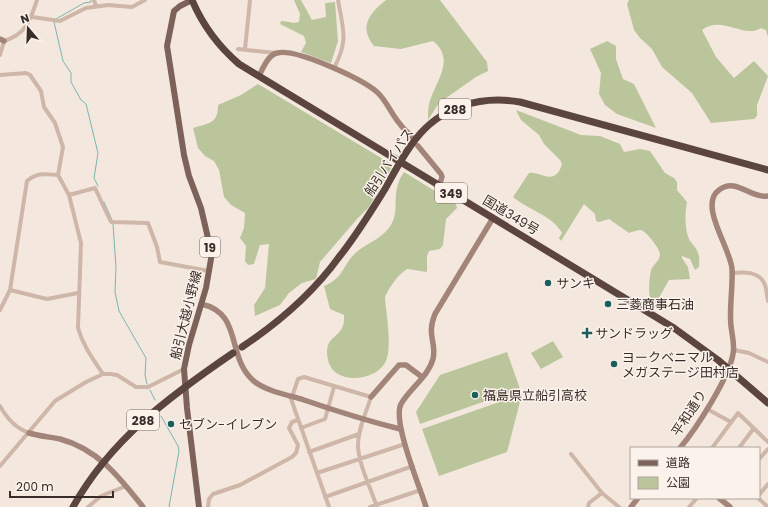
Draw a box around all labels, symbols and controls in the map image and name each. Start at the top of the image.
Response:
north arrow [8,8,48,48]
text: N [18,10,31,27]
road number: 288 [439,99,471,119]
street label: 船引バイパス [360,124,418,200]
road number: 349 [435,183,467,203]
street label: 国道349号 [479,191,543,239]
road number: 19 [200,237,220,257]
street label: 船引大越小野線 [166,269,206,361]
place label: サンキ [556,274,595,293]
marker: サンキ [543,278,553,288]
place label: 三菱商事石油 [616,295,694,314]
marker: 三菱商事石油 [603,299,613,309]
place label: サンドラッグ [595,324,673,343]
marker: サンドラッグ [582,328,592,338]
place label: ヨークベニマル メガステージ田村店 [622,348,739,382]
marker: ヨークベニマル メガステージ田村店 [609,359,619,369]
place label: 福島県立船引高校 [483,386,587,405]
street label: 平和通り [667,386,711,440]
marker: 福島県立船引高校 [470,390,480,400]
road number: 288 [127,410,159,430]
place label: セブン-イレブン [179,415,277,434]
marker: セブン-イレブン [166,419,176,429]
legend [630,447,760,499]
text: 道路 [666,454,690,471]
scale bar [10,473,113,499]
text: 公園 [666,474,690,491]
text: 200 m [16,478,54,495]

